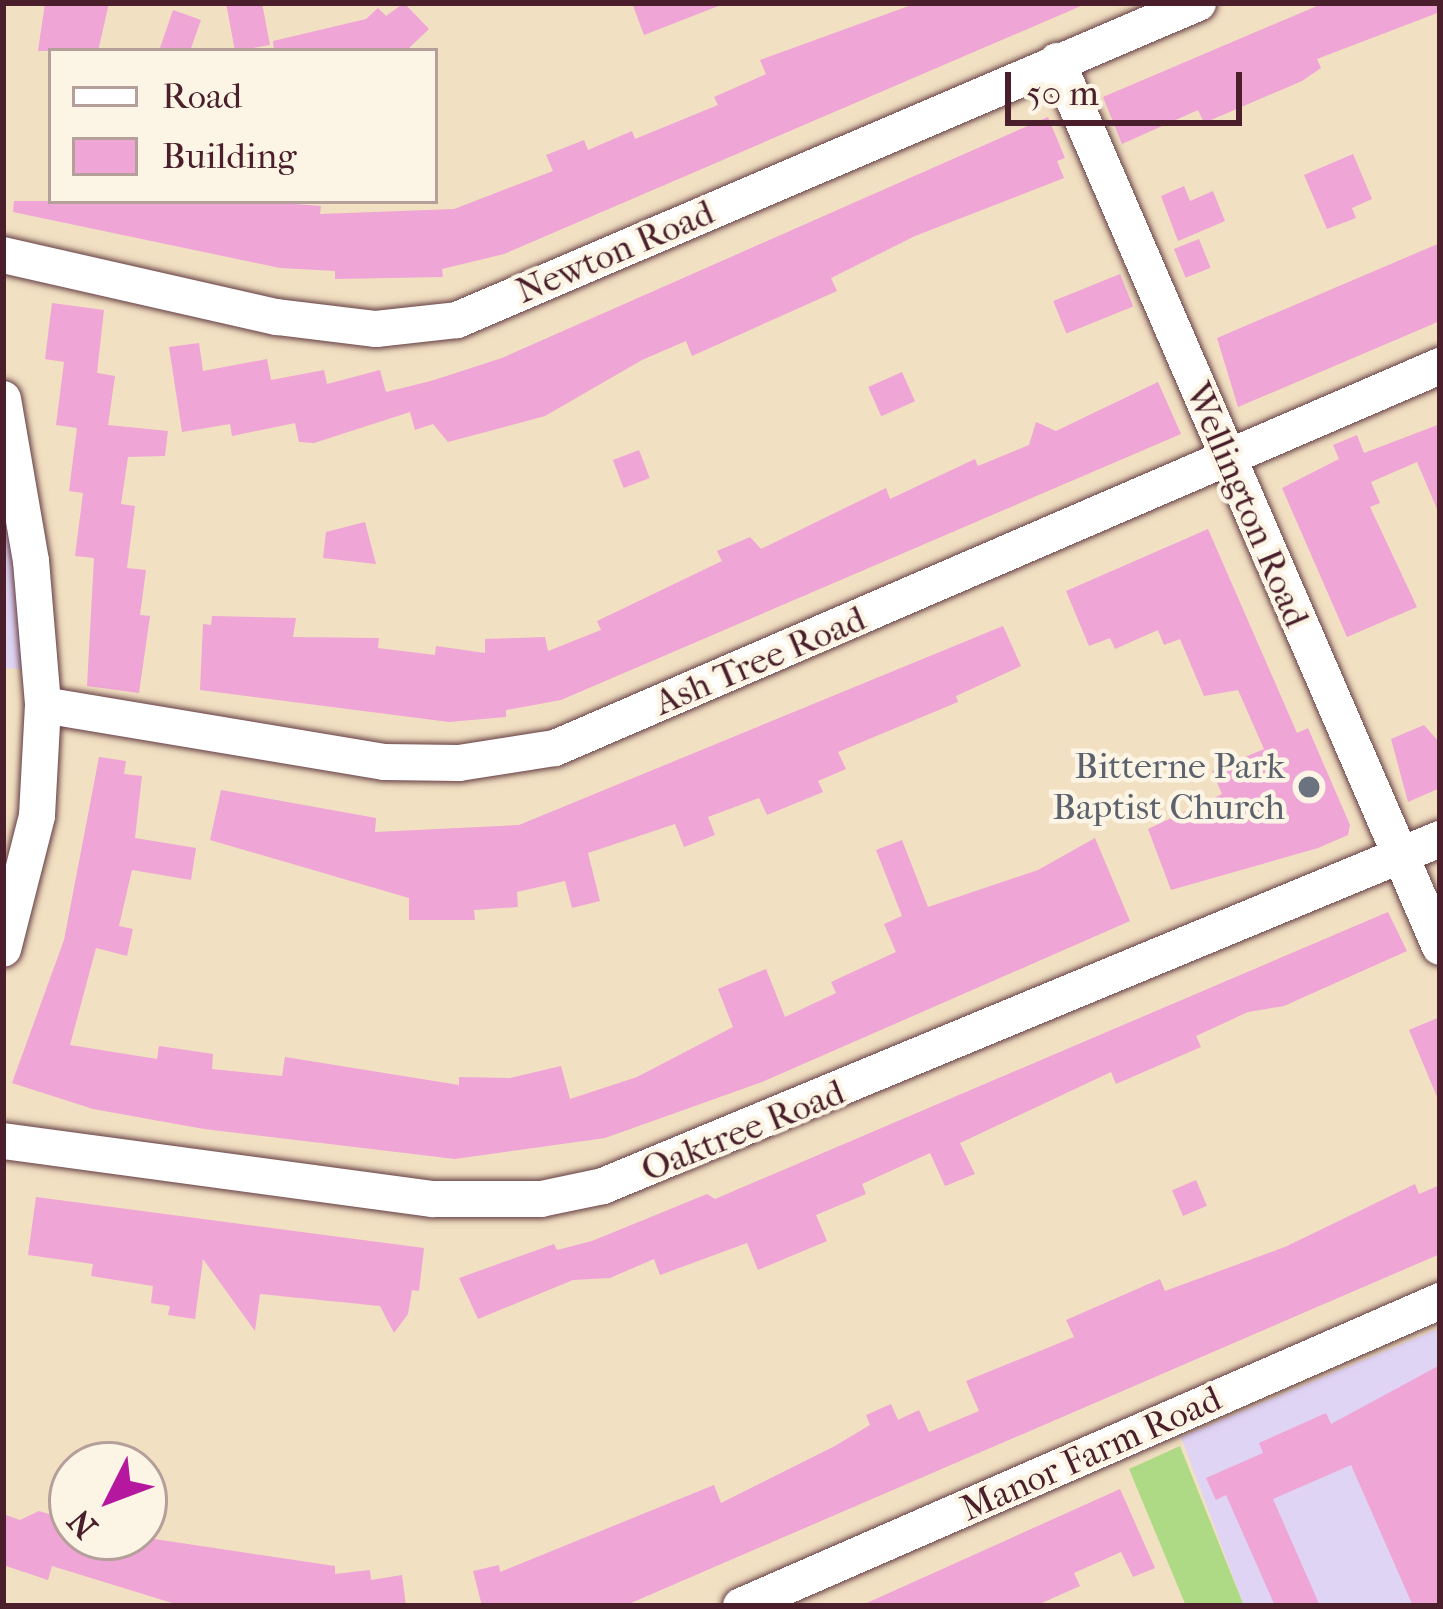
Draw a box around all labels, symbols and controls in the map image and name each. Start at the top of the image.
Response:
legend [48,48,438,204]
scale bar [1011,48,1248,122]
text: 50 m [1026,72,1099,114]
text: Road [162,75,242,117]
text: Building [162,135,297,177]
street label: Newton Road [510,191,720,313]
street label: Wellington Road [1176,376,1318,634]
street label: Ash Tree Road [648,597,872,725]
place label: Bitterne Park Baptist Church [1053,744,1285,829]
marker: Bitterne Park Baptist Church [1296,774,1322,800]
street label: Oaktree Road [635,1071,851,1191]
street label: Manor Farm Road [954,1377,1228,1531]
north arrow [48,1441,168,1561]
text: N [60,1501,106,1546]

